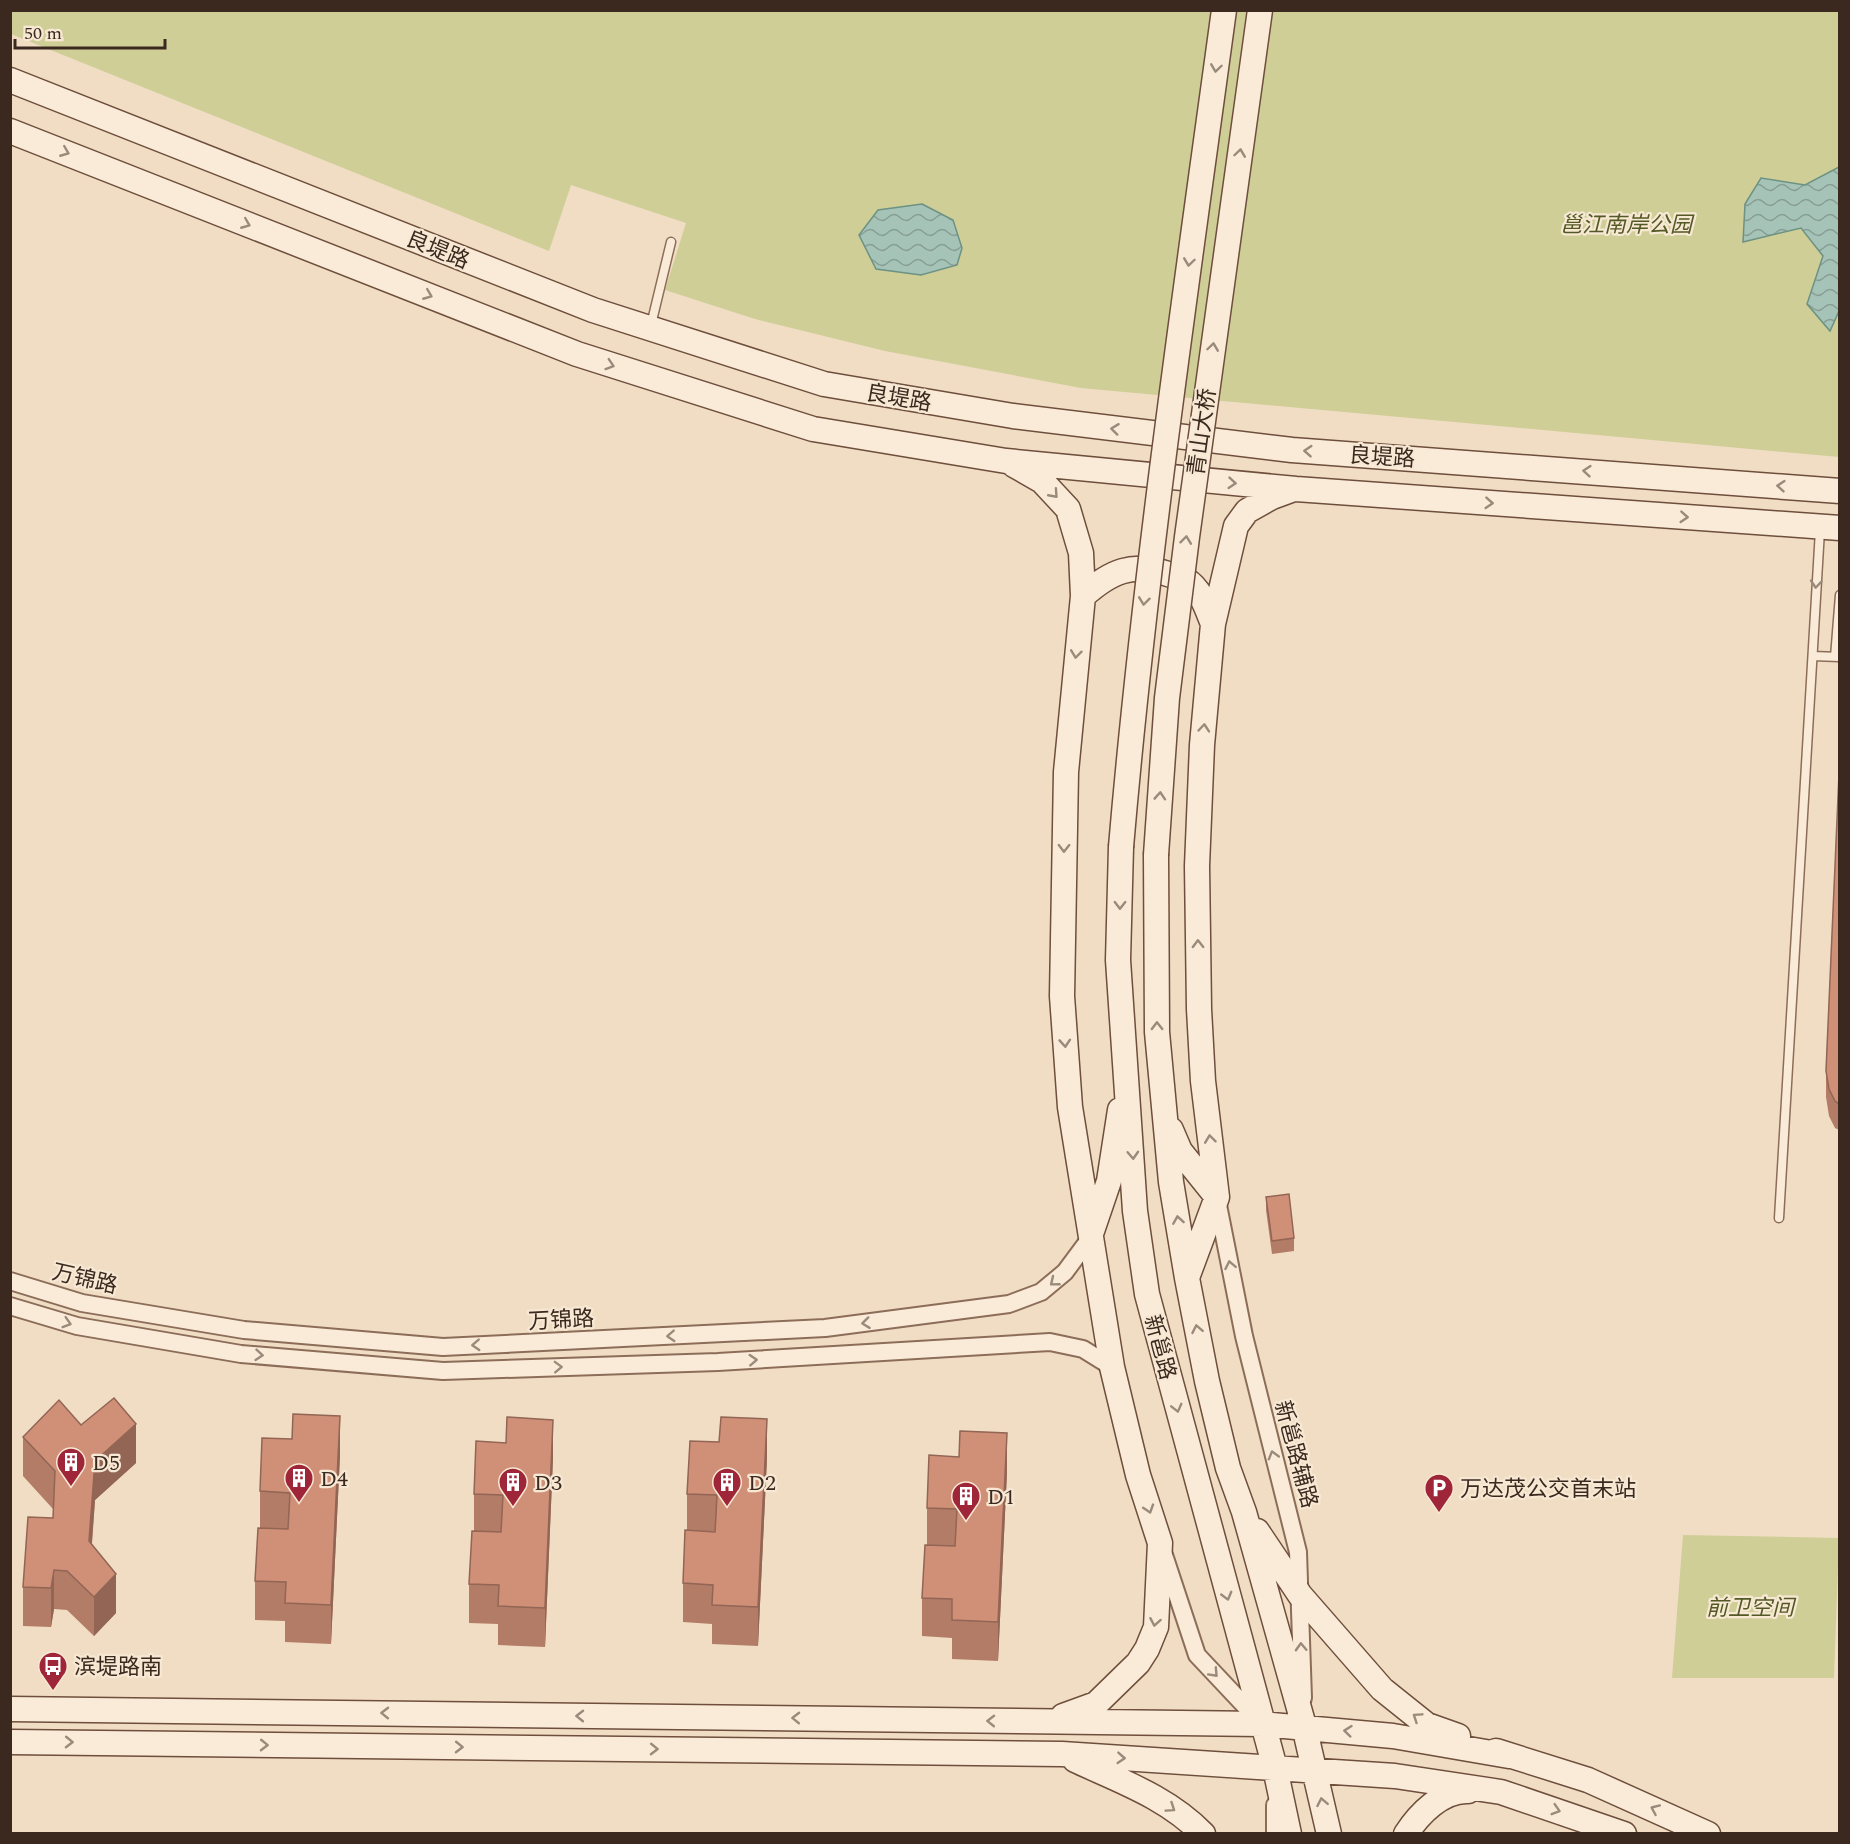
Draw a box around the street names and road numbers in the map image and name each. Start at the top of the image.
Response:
street label: 良堤路 [401,223,474,278]
street label: 良堤路 [863,376,934,420]
street label: 青山大桥 [1180,386,1225,478]
street label: 良堤路 [1348,439,1416,476]
street label: 万锦路 [49,1256,121,1303]
street label: 万锦路 [527,1302,595,1339]
street label: 新邕路 [1135,1311,1184,1384]
street label: 新邕路辅路 [1265,1397,1326,1512]

